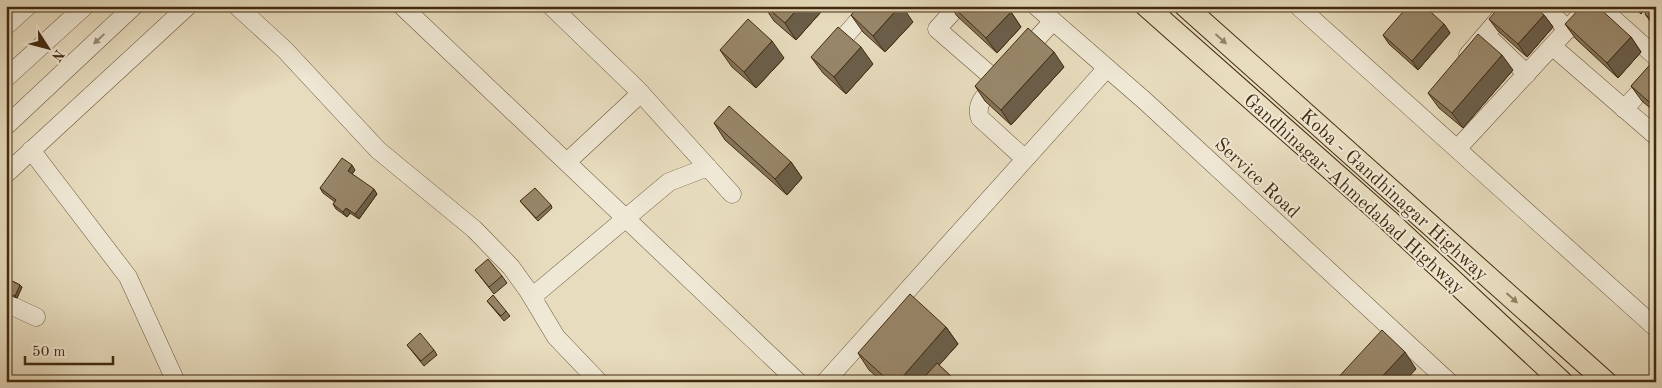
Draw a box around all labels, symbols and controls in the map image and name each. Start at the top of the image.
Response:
north arrow [22,22,72,72]
one-way arrow [1215,33,1228,44]
one-way arrow [92,34,105,45]
text: N [49,47,67,64]
street label: Gandhinagar-Ahmedabad Highway [1240,91,1467,299]
street label: Koba - Gandhinagar Highway [1296,107,1491,285]
street label: Service Road [1210,135,1302,223]
one-way arrow [1506,292,1518,304]
scale bar [25,333,112,365]
text: 50 m [32,345,66,360]

